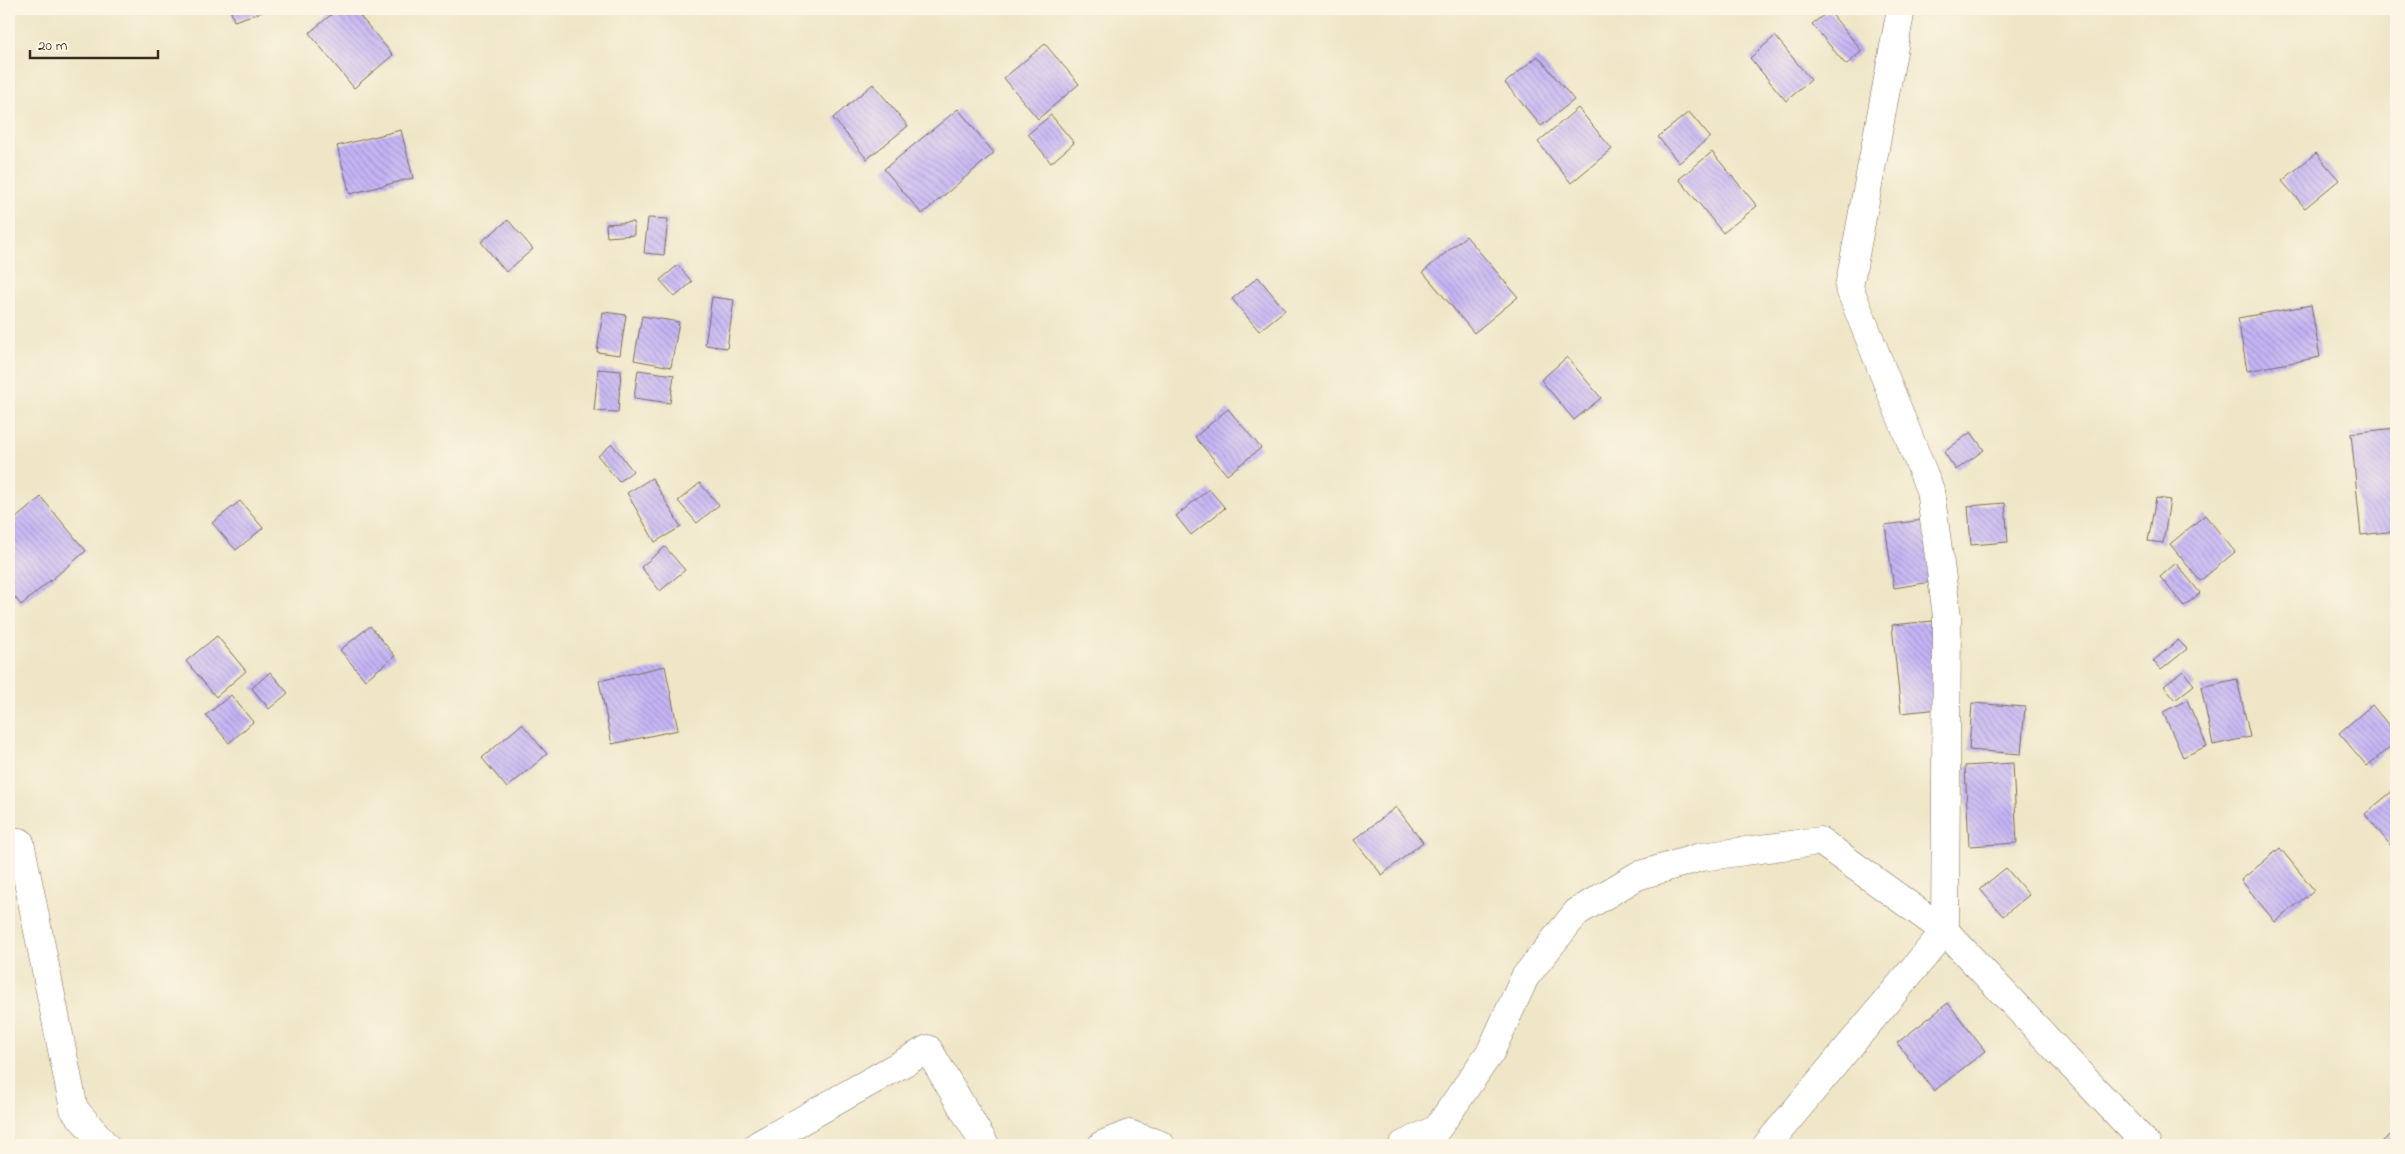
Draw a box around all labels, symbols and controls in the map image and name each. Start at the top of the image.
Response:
scale bar [30,28,158,60]
text: 20 m [38,35,68,57]

